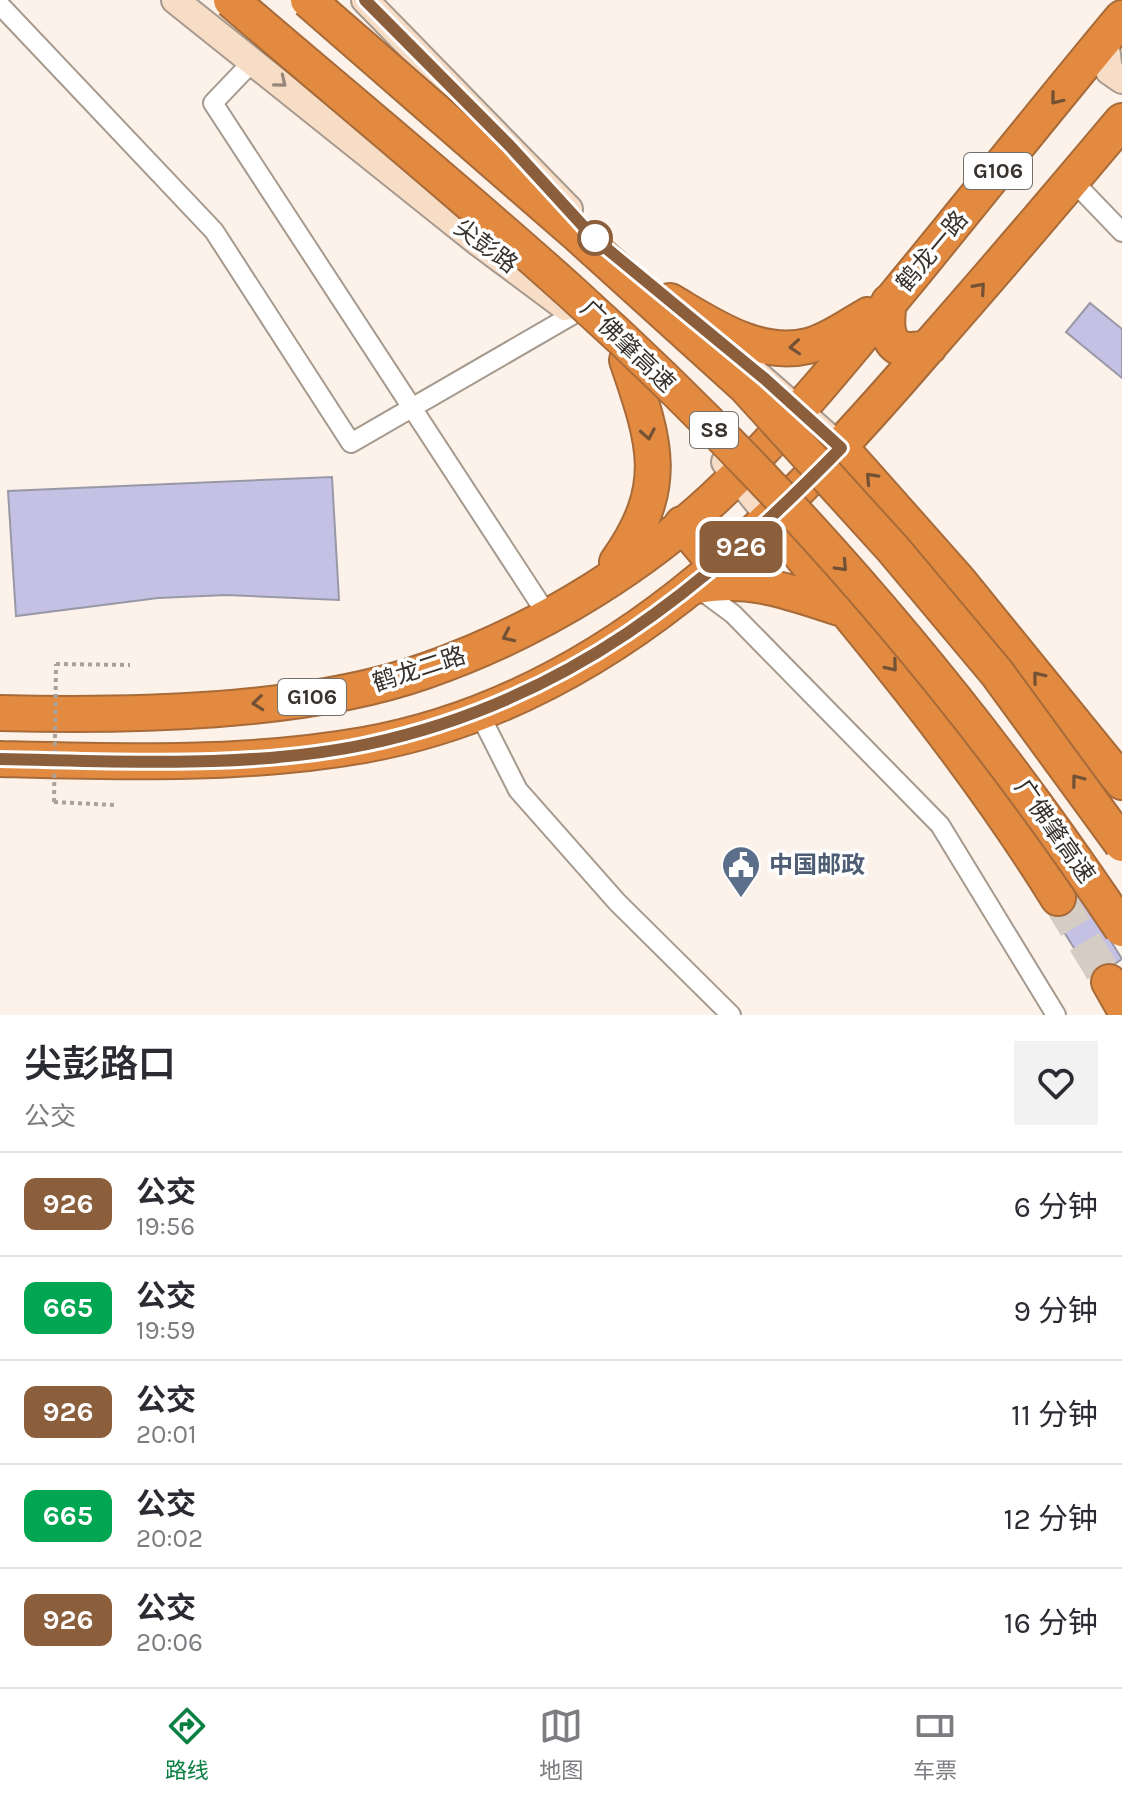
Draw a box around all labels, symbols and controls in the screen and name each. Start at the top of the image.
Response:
one-way arrow [272,72,286,87]
one-way arrow [1051,90,1065,105]
road number: G106 [964,153,1032,189]
street label: 鹤龙一路 [890,205,974,297]
street label: 尖彭路 [449,213,523,279]
unlabelled marker [578,221,612,255]
one-way arrow [970,283,985,297]
street label: 广佛肇高速 [575,294,681,398]
one-way arrow [788,338,801,355]
road number: S8 [690,412,738,448]
one-way arrow [639,428,656,441]
one-way arrow [866,473,880,488]
line badge: 926 [695,521,787,573]
text: 926 [715,530,767,563]
one-way arrow [833,557,848,571]
one-way arrow [502,626,516,642]
street label: 鹤龙二路 [369,641,469,697]
one-way arrow [882,656,897,671]
one-way arrow [1033,672,1048,686]
road number: G106 [278,679,346,715]
one-way arrow [251,694,264,711]
street label: 广佛肇高速 [1009,774,1101,888]
one-way arrow [1073,774,1087,789]
public building icon: 中国邮政 [720,844,762,899]
place label: 中国邮政 [769,851,865,879]
button: heart [1014,1041,1098,1125]
text: 尖彭路口 [24,1042,176,1087]
text: 公交 [24,1101,76,1132]
text: 公交 [136,1174,196,1210]
text: 926 [42,1187,94,1220]
text: 6 分钟 [1014,1189,1098,1225]
text: 19:56 [136,1211,195,1242]
text: 公交 [136,1278,196,1314]
text: 665 [43,1291,93,1324]
text: 9 分钟 [1013,1293,1098,1329]
text: 19:59 [136,1315,195,1346]
text: 公交 [136,1382,196,1418]
text: 926 [42,1395,94,1428]
text: 11 分钟 [1011,1397,1098,1433]
text: 20:01 [136,1419,197,1450]
text: 公交 [136,1486,196,1522]
text: 665 [43,1499,93,1532]
text: 12 分钟 [1004,1501,1098,1537]
text: 20:02 [136,1523,203,1554]
text: 公交 [136,1590,196,1626]
text: 926 [42,1603,94,1636]
text: 16 分钟 [1004,1605,1098,1641]
text: 20:06 [136,1627,203,1658]
tab: 路线 [165,1704,209,1784]
tab: 地图 [539,1704,583,1784]
tab: 车票 [913,1704,957,1784]

